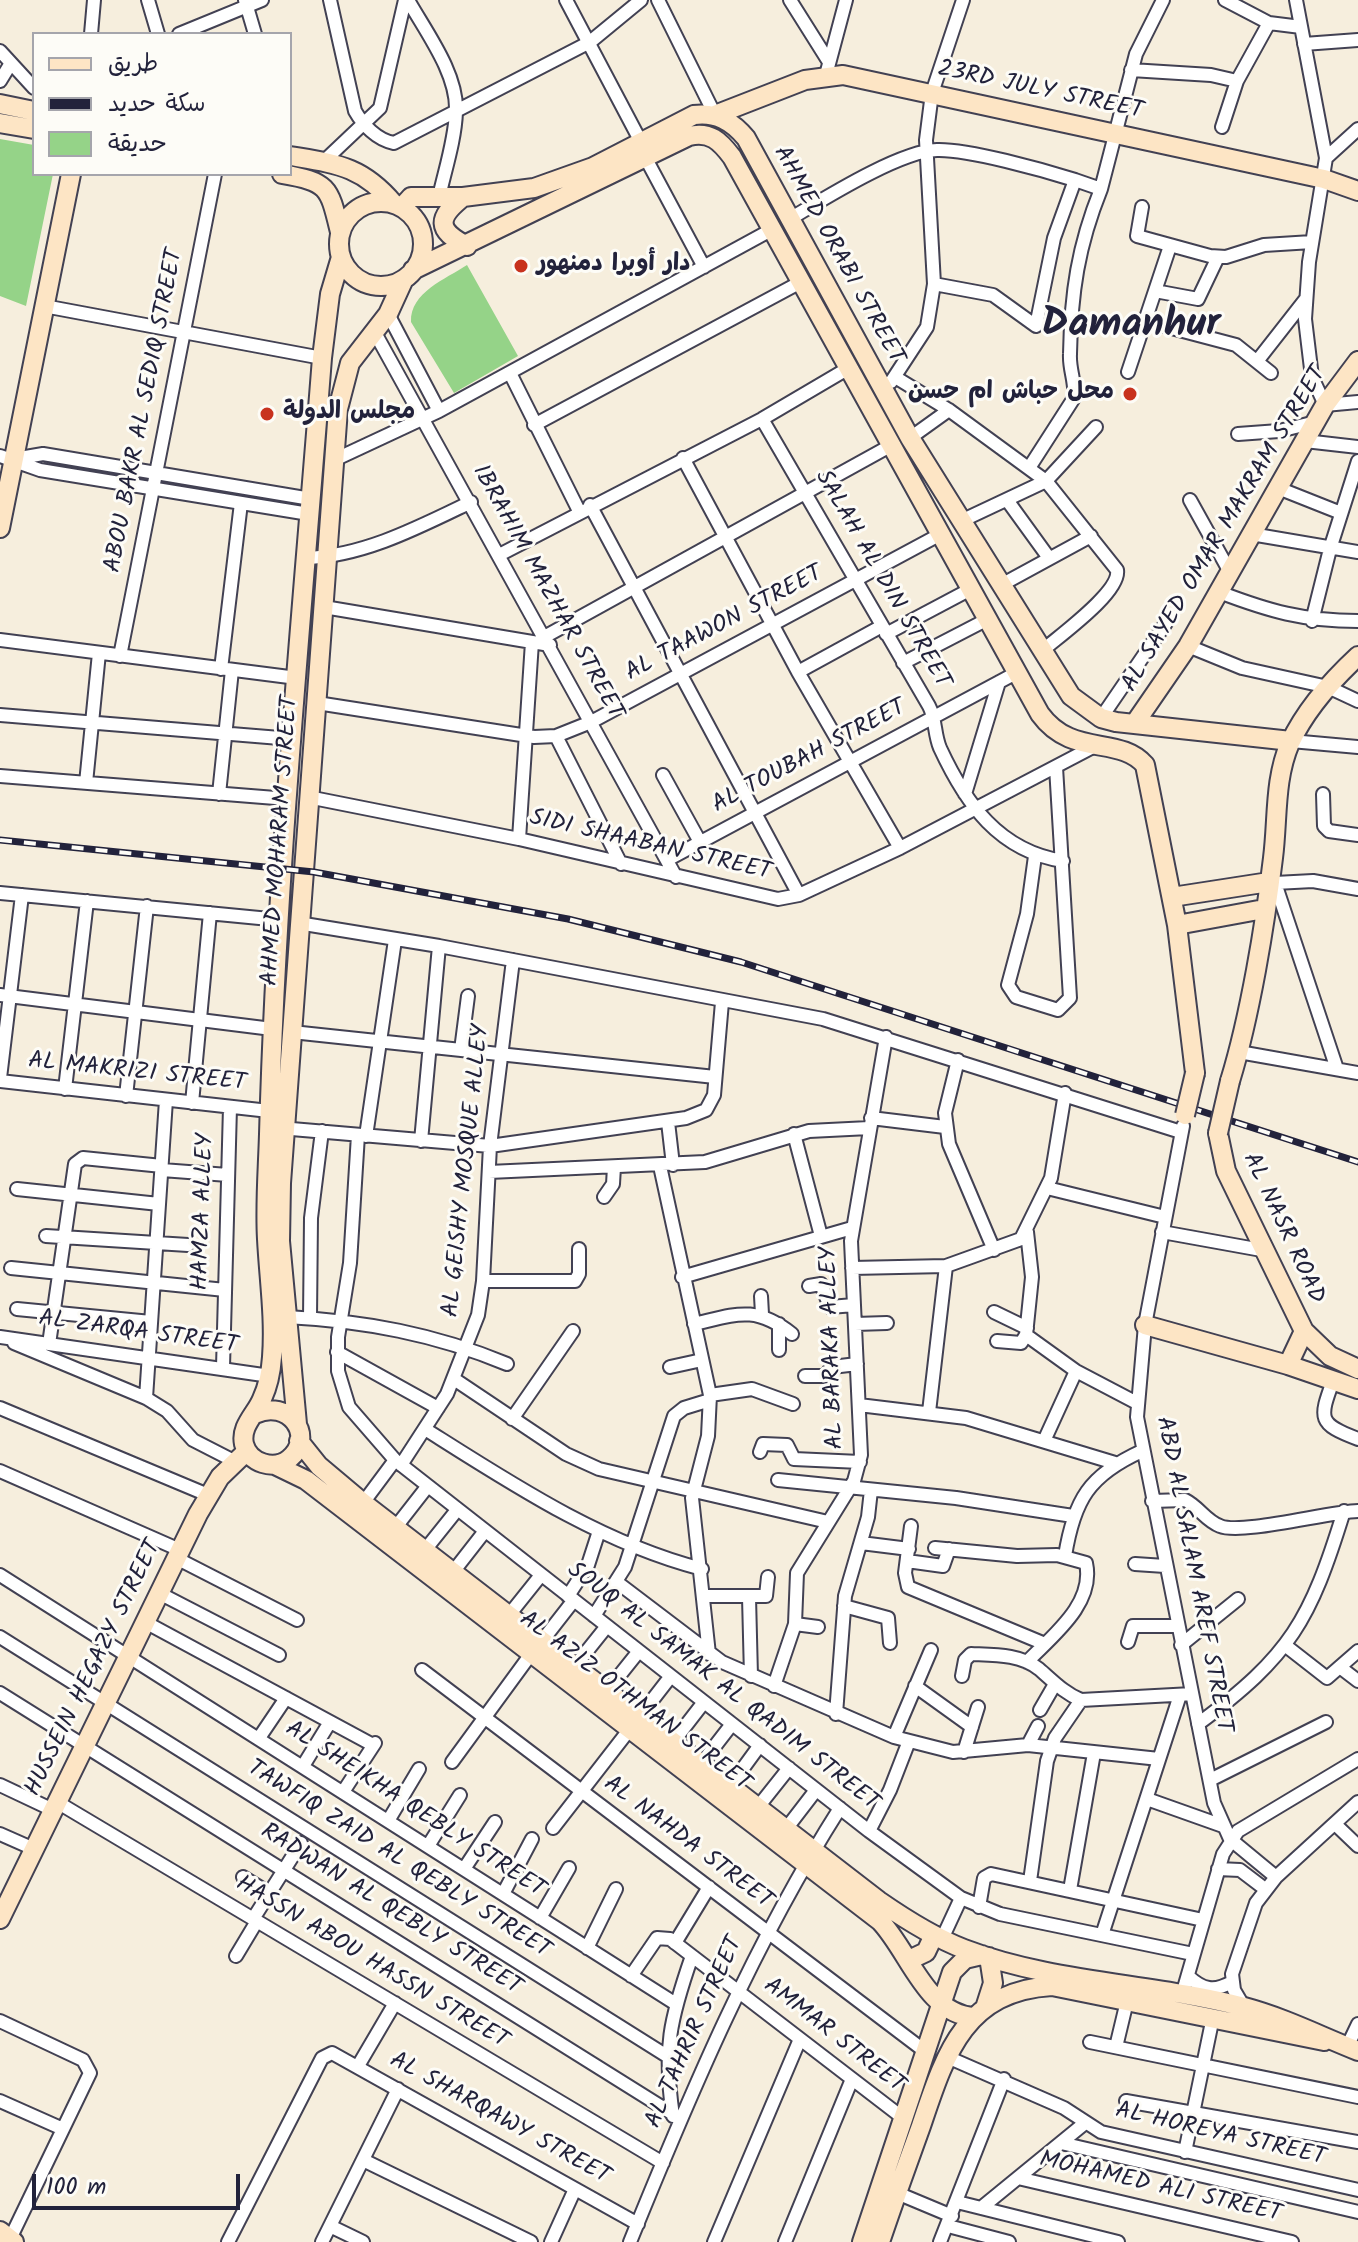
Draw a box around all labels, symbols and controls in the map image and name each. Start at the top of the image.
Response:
legend [32,32,292,176]
text: طريق [108,45,158,84]
street label: 23RD JULY STREET [935,56,1145,128]
text: سكة حديد [108,85,206,124]
text: حديقة [108,125,167,164]
street label: AHMED ORABI STREET [765,142,909,370]
street label: ABOU BAKR AL SEDIQ STREET [100,247,192,575]
place label: دار أوبرا دمنهور [537,252,690,280]
marker: دار أوبرا دمنهور [512,257,530,275]
district label: Damanhur [1042,304,1220,352]
street label: AL SAYED OMAR MAKRAM STREET [1117,362,1335,698]
place label: محل حباش ام حسن [908,380,1114,408]
marker: محل حباش ام حسن [1121,385,1139,403]
place label: مجلس الدولة [283,400,415,428]
marker: مجلس الدولة [258,405,276,423]
street label: IBRAHIM MAZHAR STREET [464,461,628,725]
street label: SALAH AL DIN STREET [807,466,955,694]
street label: AL TAAWON STREET [621,561,829,689]
street label: AHMED MOHARAM STREET [257,695,307,987]
street label: AL TOUBAH STREET [708,695,912,821]
street label: SIDI SHAABAN STREET [526,805,774,889]
street label: AL GEISHY MOSQUE ALLEY [438,1023,498,1319]
street label: AL MAKRIZI STREET [27,1048,247,1100]
street label: HAMZA ALLEY [188,1133,222,1291]
street label: AL NASR ROAD [1234,1149,1330,1309]
street label: AL BARAKA ALLEY [816,1246,852,1450]
street label: AL ZARQA STREET [37,1306,239,1362]
street label: ABD AL SALAM AREF STREET [1147,1415,1237,1735]
street label: HUSSEIN HEGAZY STREET [20,1536,170,1802]
street label: SOUQ AL SAMAK AL QADIM STREET [560,1557,884,1819]
street label: AL AZIZ OTHMAN STREET [513,1607,755,1799]
street label: AL SHEIKHA QEBLY STREET [279,1716,549,1906]
street label: TAWFIQ ZAID AL QEBLY STREET [241,1755,555,1967]
street label: AL NAHDA STREET [597,1771,777,1917]
street label: RADWAN AL QEBLY STREET [254,1819,526,2003]
street label: HASSN ABOU HASSN STREET [229,1871,513,2057]
street label: AL TAHRIR STREET [641,1933,751,2133]
street label: AMMAR STREET [757,1973,909,2101]
street label: AL SHARQAWY STREET [384,2047,614,2193]
street label: AL HOREYA STREET [1112,2098,1328,2174]
street label: MOHAMED ALI STREET [1036,2147,1284,2231]
scale bar [36,2158,244,2208]
text: 100 m [46,2168,106,2207]

